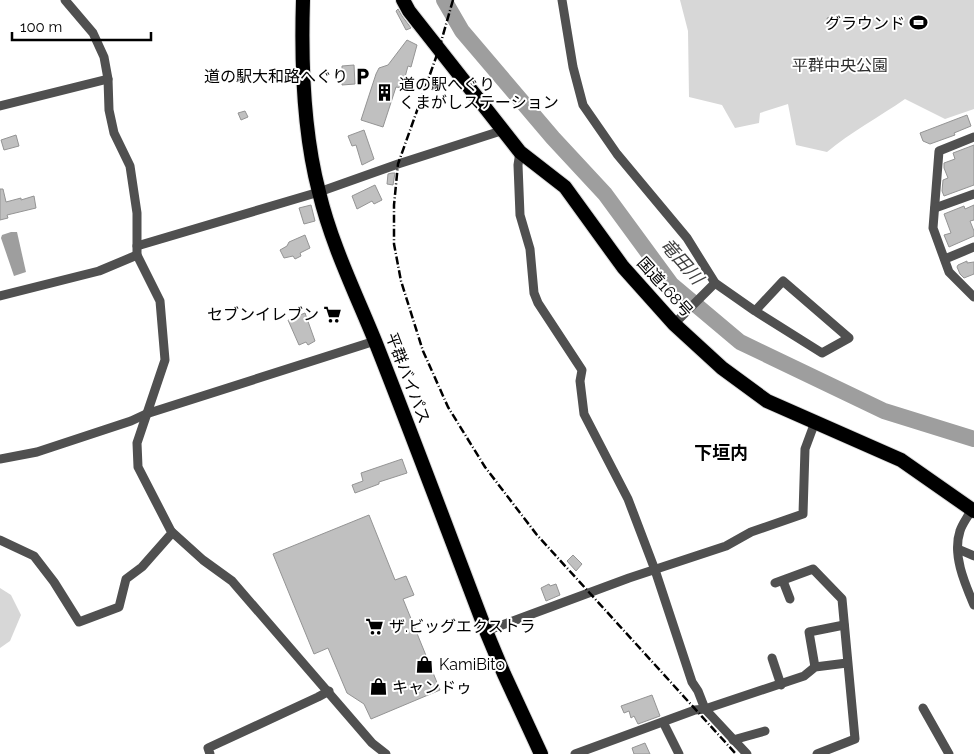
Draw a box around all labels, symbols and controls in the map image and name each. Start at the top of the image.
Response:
scale bar [12,10,151,42]
sports icon: グラウンド [909,13,929,33]
place label: グラウンド [825,14,905,33]
text: 100 m [20,18,62,36]
park label: 平群中央公園 [792,56,888,75]
parking icon: 道の駅大和路へぐり [352,66,372,86]
place label: 道の駅大和路へぐり [204,67,348,86]
place label: 道の駅へぐり くまがしステーション [399,75,559,112]
building icon: 道の駅へぐり くまがしステーション [375,83,395,103]
water label: 竜田川 [656,234,709,290]
street label: 国道168号 [633,253,697,321]
supermarket icon: セブンイレブン [323,304,343,324]
place label: セブンイレブン [207,305,319,324]
street label: 平群バイパス [382,330,434,426]
district label: 下垣内 [694,442,748,463]
supermarket icon: ザ.ビッグエクストラ [365,616,385,636]
place label: ザ.ビッグエクストラ [389,617,536,636]
shop icon: KamiBito [415,654,435,674]
place label: KamiBito [439,655,505,674]
shop icon: キャンドゥ [368,677,388,697]
place label: キャンドゥ [392,678,472,697]

